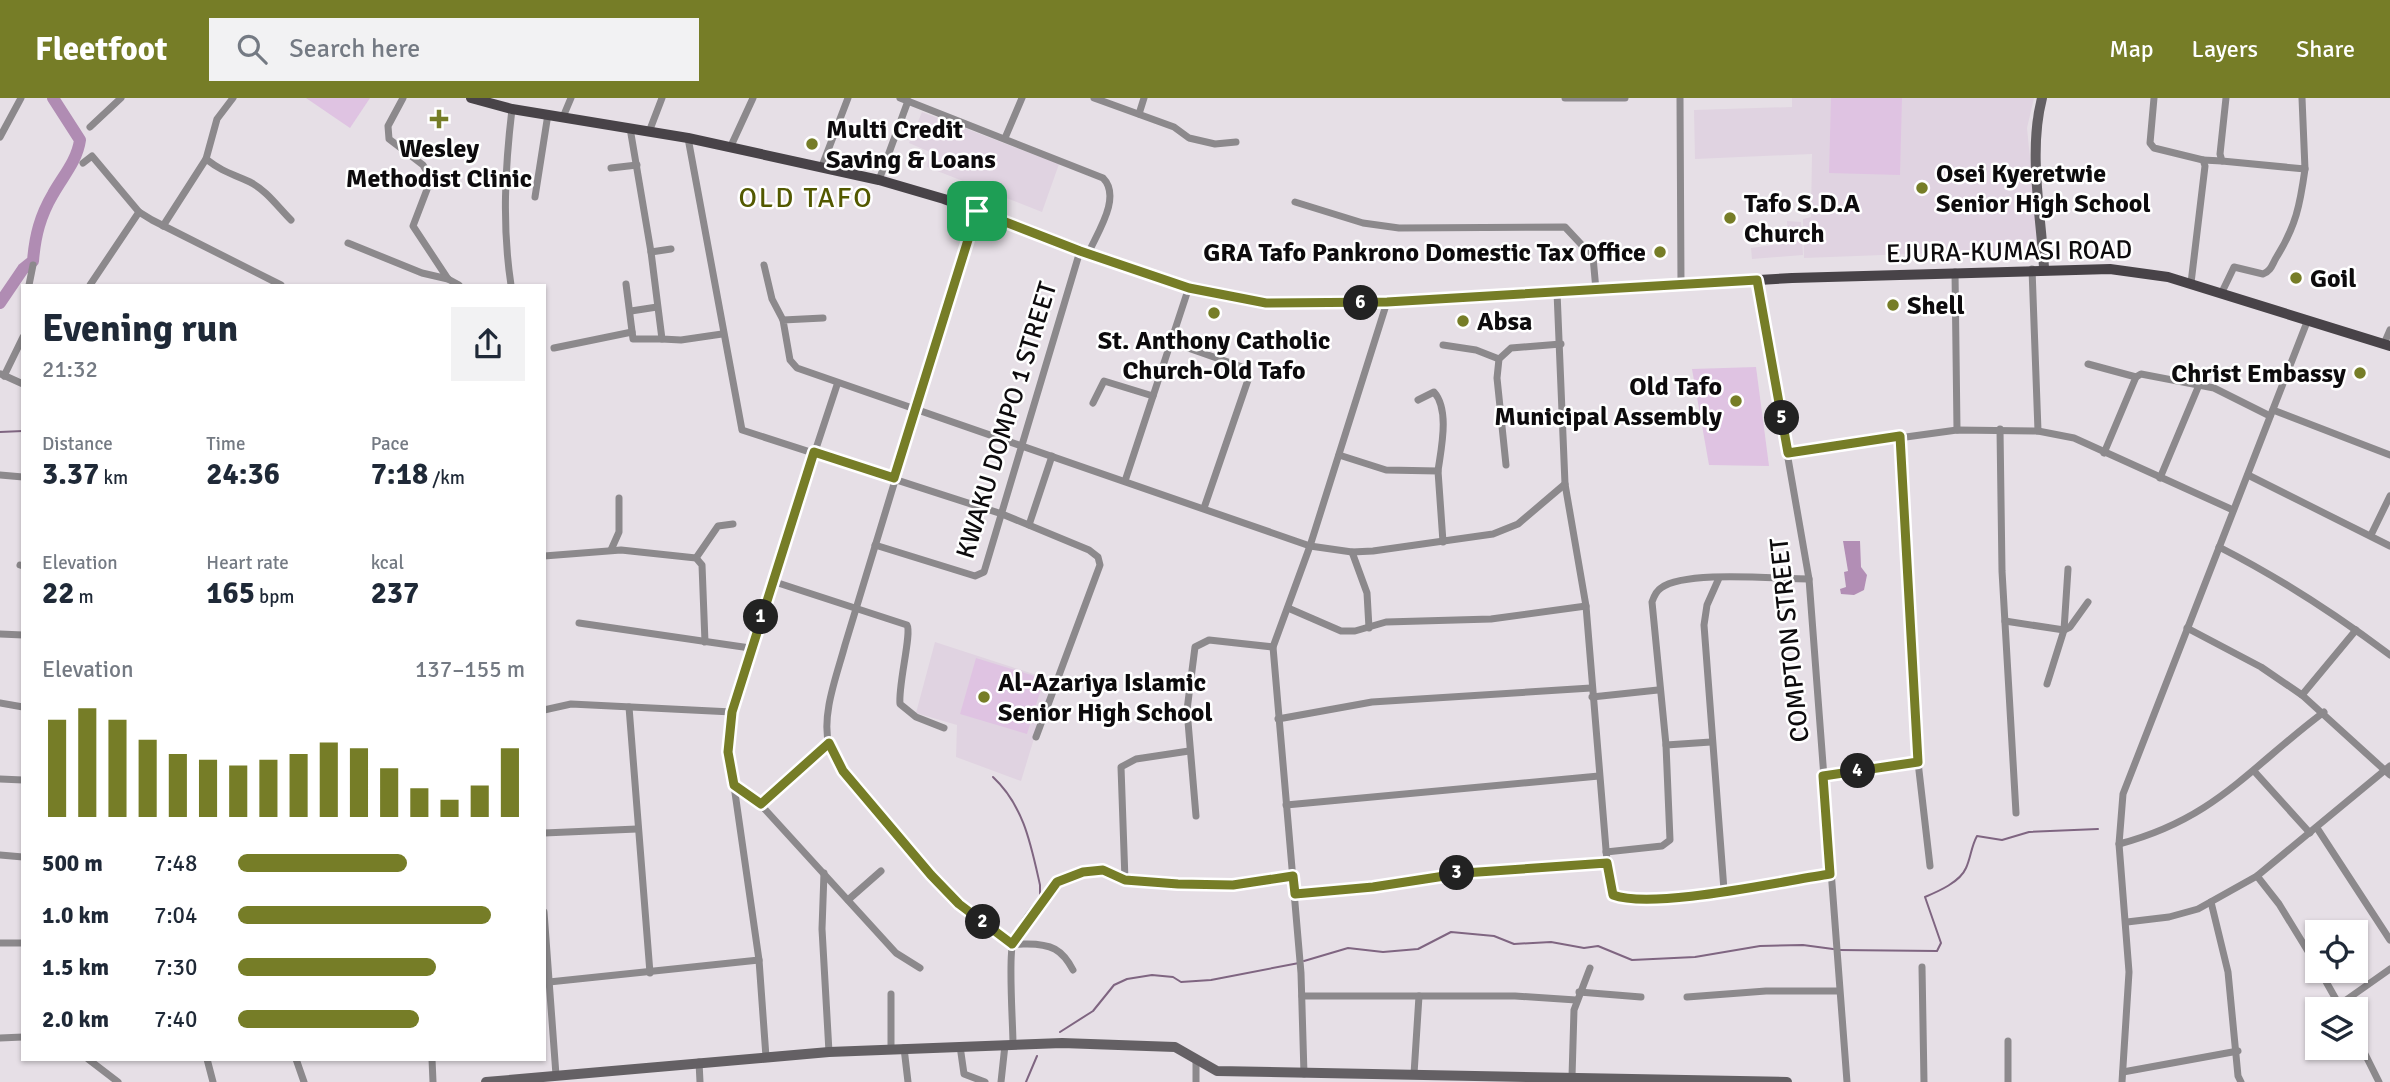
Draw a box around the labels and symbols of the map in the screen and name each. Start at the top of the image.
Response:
marker: Wesley Methodist Clinic [429,109,449,129]
place label: Multi Credit Saving & Loans [826,114,996,176]
place label: Wesley Methodist Clinic [346,133,532,195]
marker: Multi Credit Saving & Loans [804,136,820,152]
place label: Osei Kyeretwie Senior High School [1936,158,2151,220]
marker: Osei Kyeretwie Senior High School [1914,180,1930,196]
district label: OLD TAFO [738,181,874,215]
pin [947,181,1007,241]
place label: Tafo S.D.A Church [1744,188,1861,250]
marker: Tafo S.D.A Church [1722,210,1738,226]
street label: EJURA-KUMASI ROAD [1886,234,2133,270]
place label: GRA Tafo Pankrono Domestic Tax Office [1203,237,1646,269]
marker: GRA Tafo Pankrono Domestic Tax Office [1652,244,1668,260]
place label: Goil [2310,263,2356,295]
marker: Goil [2288,270,2304,286]
street label: KWAKU DOMPO 1 STREET [950,278,1064,563]
pin: 6 [1344,286,1378,320]
place label: Shell [1907,290,1965,322]
marker: Shell [1885,297,1901,313]
marker: St. Anthony Catholic Church-Old Tafo [1206,305,1222,321]
place label: Absa [1477,306,1532,338]
marker: Absa [1455,313,1471,329]
place label: St. Anthony Catholic Church-Old Tafo [1098,325,1330,387]
place label: Christ Embassy [2171,358,2346,390]
marker: Christ Embassy [2352,365,2368,381]
place label: Old Tafo Municipal Assembly [1494,371,1722,433]
marker: Old Tafo Municipal Assembly [1728,393,1744,409]
pin: 5 [1764,400,1800,436]
street label: COMPTON STREET [1763,536,1817,744]
pin: 1 [744,600,778,634]
place label: Al-Azariya Islamic Senior High School [998,667,1213,729]
marker: Al-Azariya Islamic Senior High School [976,689,992,705]
pin: 4 [1840,754,1876,788]
pin: 3 [1440,856,1474,890]
pin: 2 [965,904,1000,940]

